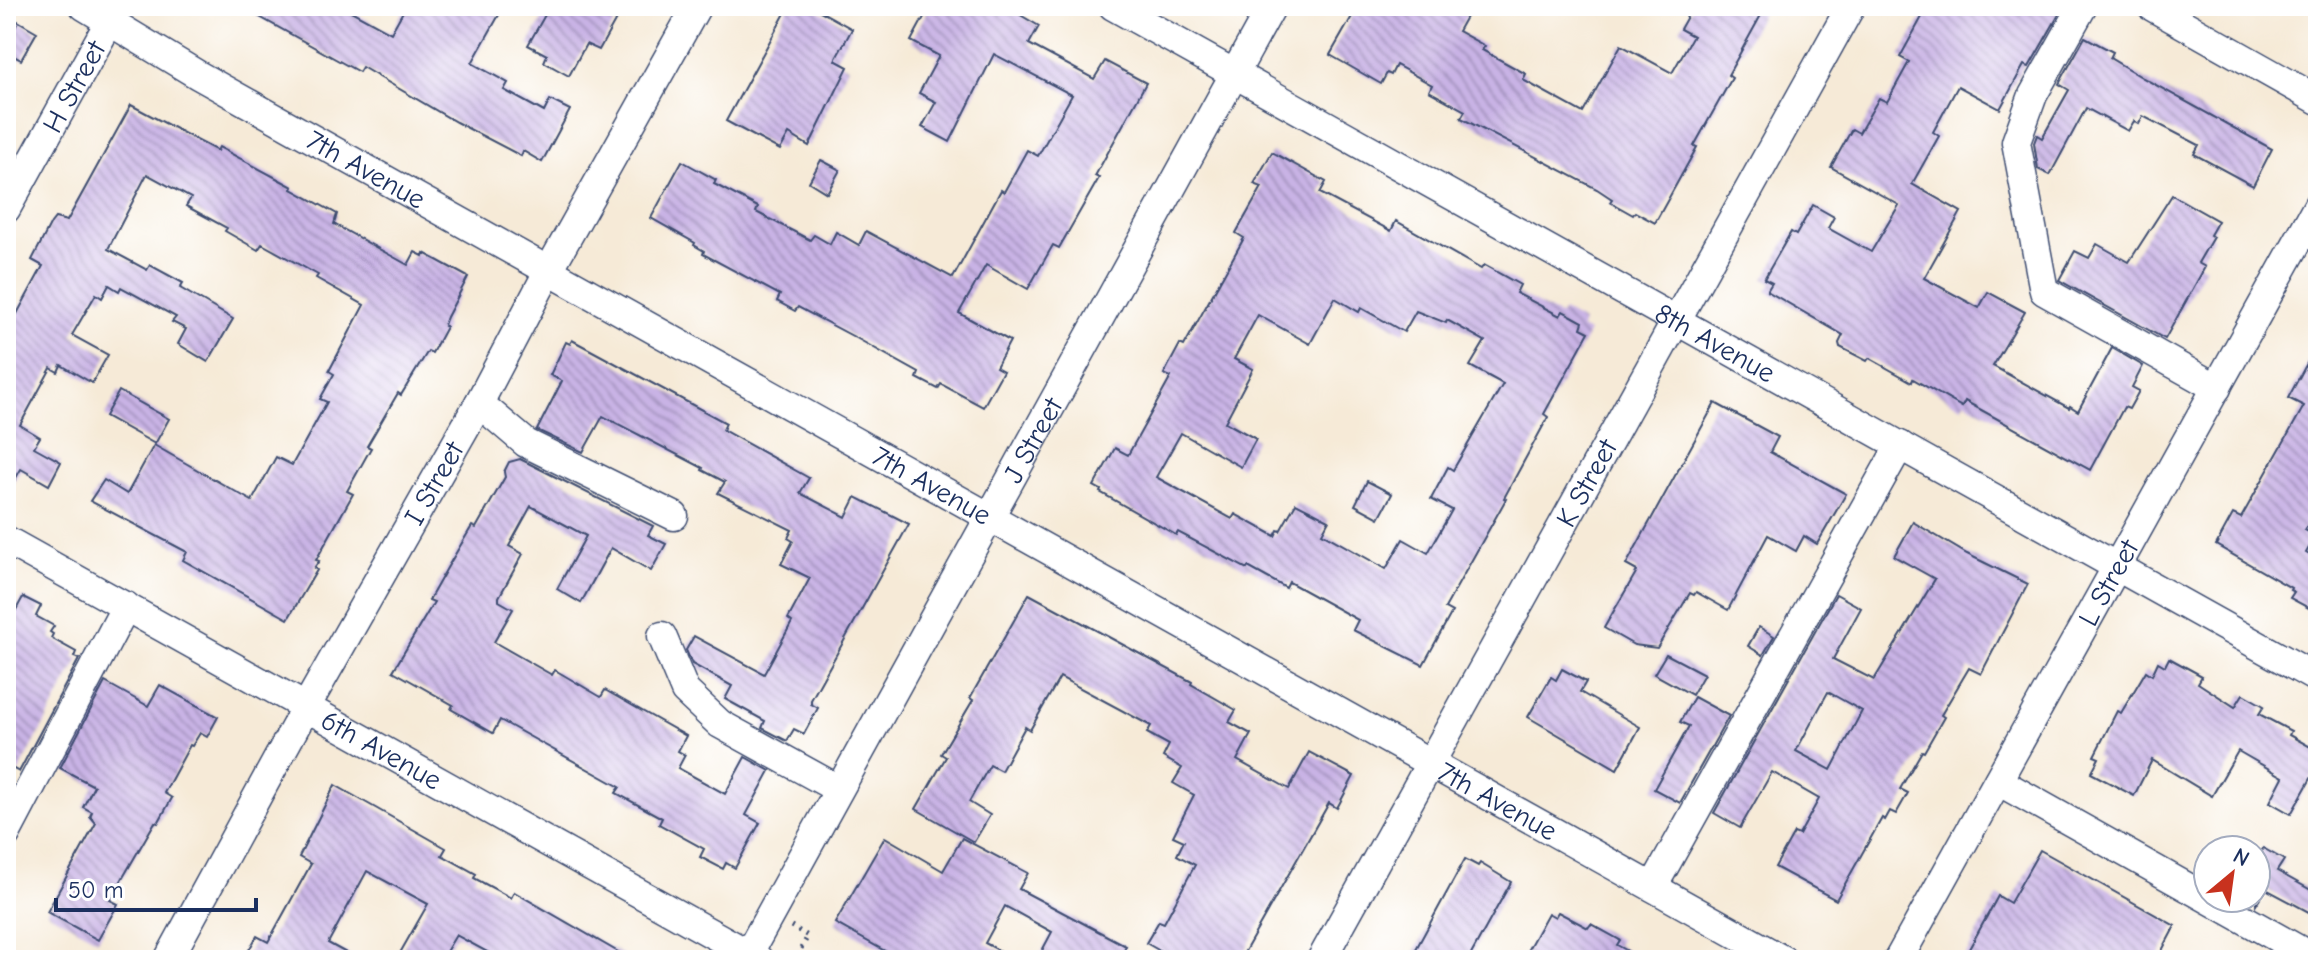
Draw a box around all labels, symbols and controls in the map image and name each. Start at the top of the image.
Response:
street label: H Street [36,35,113,138]
street label: 7th Avenue [301,124,431,216]
street label: 8th Avenue [1649,297,1780,390]
street label: J Street [997,392,1070,489]
street label: K Street [1550,433,1625,533]
street label: I Street [398,435,471,531]
street label: 7th Avenue [867,440,997,532]
street label: L Street [2072,533,2146,632]
street label: 6th Avenue [315,704,447,797]
street label: 7th Avenue [1432,756,1562,848]
north arrow [2192,834,2272,914]
text: N [2229,843,2254,872]
scale bar [56,862,256,912]
text: 50 m [68,876,124,904]

